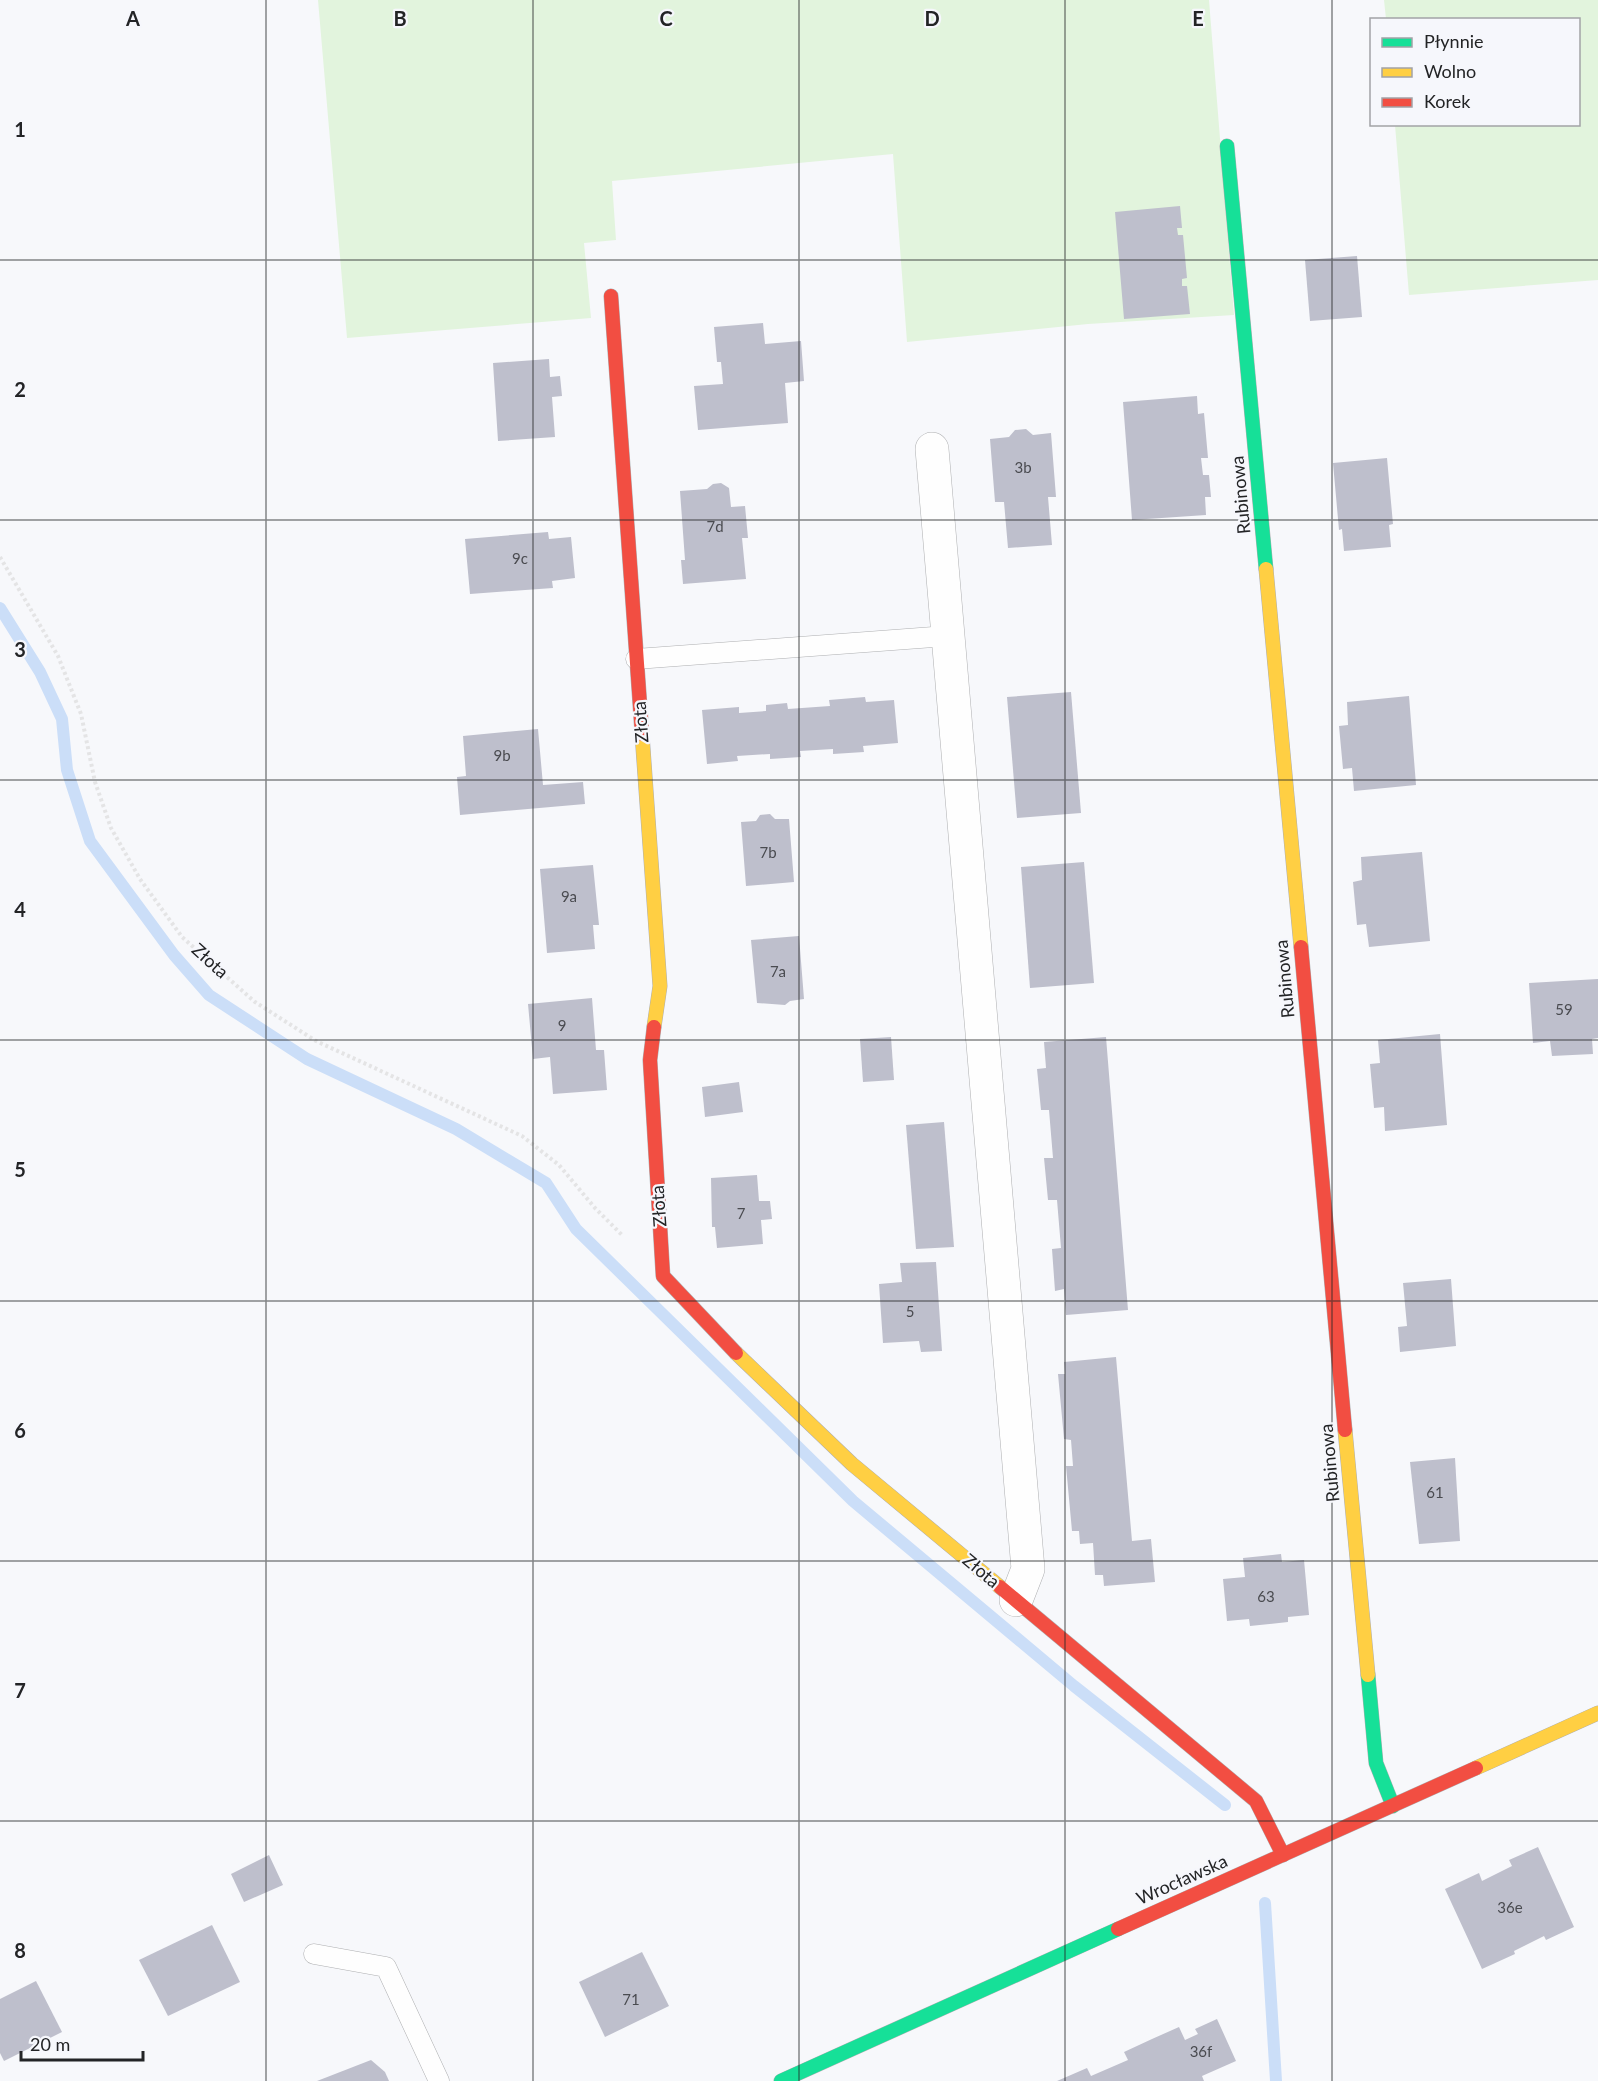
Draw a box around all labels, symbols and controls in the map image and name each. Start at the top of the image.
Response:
text: A [125,6,140,30]
text: B [393,6,407,30]
text: C [659,6,673,30]
text: D [924,6,940,30]
text: E [1192,6,1204,30]
legend [1370,18,1580,126]
text: Płynnie [1424,30,1484,52]
text: Wolno [1424,60,1476,82]
text: Korek [1424,90,1471,112]
text: 1 [14,117,26,141]
text: 2 [14,377,26,401]
street label: Rubinowa [1226,455,1254,535]
house number: 3b [1014,458,1032,476]
house number: 7d [706,517,724,535]
house number: 9c [512,549,528,567]
text: 3 [14,637,26,661]
street label: Złota [628,700,652,744]
house number: 9b [493,746,511,764]
house number: 7b [759,843,777,861]
house number: 9a [561,887,577,905]
text: 4 [14,897,26,921]
street label: Złota [188,938,234,982]
street label: Rubinowa [1270,939,1298,1019]
house number: 7a [770,962,786,980]
house number: 59 [1555,1000,1573,1018]
house number: 9 [558,1016,566,1034]
text: 5 [14,1157,26,1181]
street label: Złota [646,1184,670,1228]
house number: 7 [737,1204,746,1222]
house number: 5 [906,1302,914,1320]
text: 6 [14,1418,26,1442]
street label: Rubinowa [1315,1423,1343,1503]
house number: 61 [1426,1483,1444,1501]
street label: Złota [959,1548,1005,1592]
house number: 63 [1257,1587,1275,1605]
text: 7 [14,1678,26,1702]
street label: Wrocławska [1133,1849,1230,1909]
house number: 36e [1497,1898,1523,1916]
text: 8 [14,1938,26,1962]
house number: 71 [622,1990,640,2008]
scale bar [21,2024,142,2062]
text: 20 m [30,2033,70,2055]
house number: 36f [1190,2042,1213,2060]

